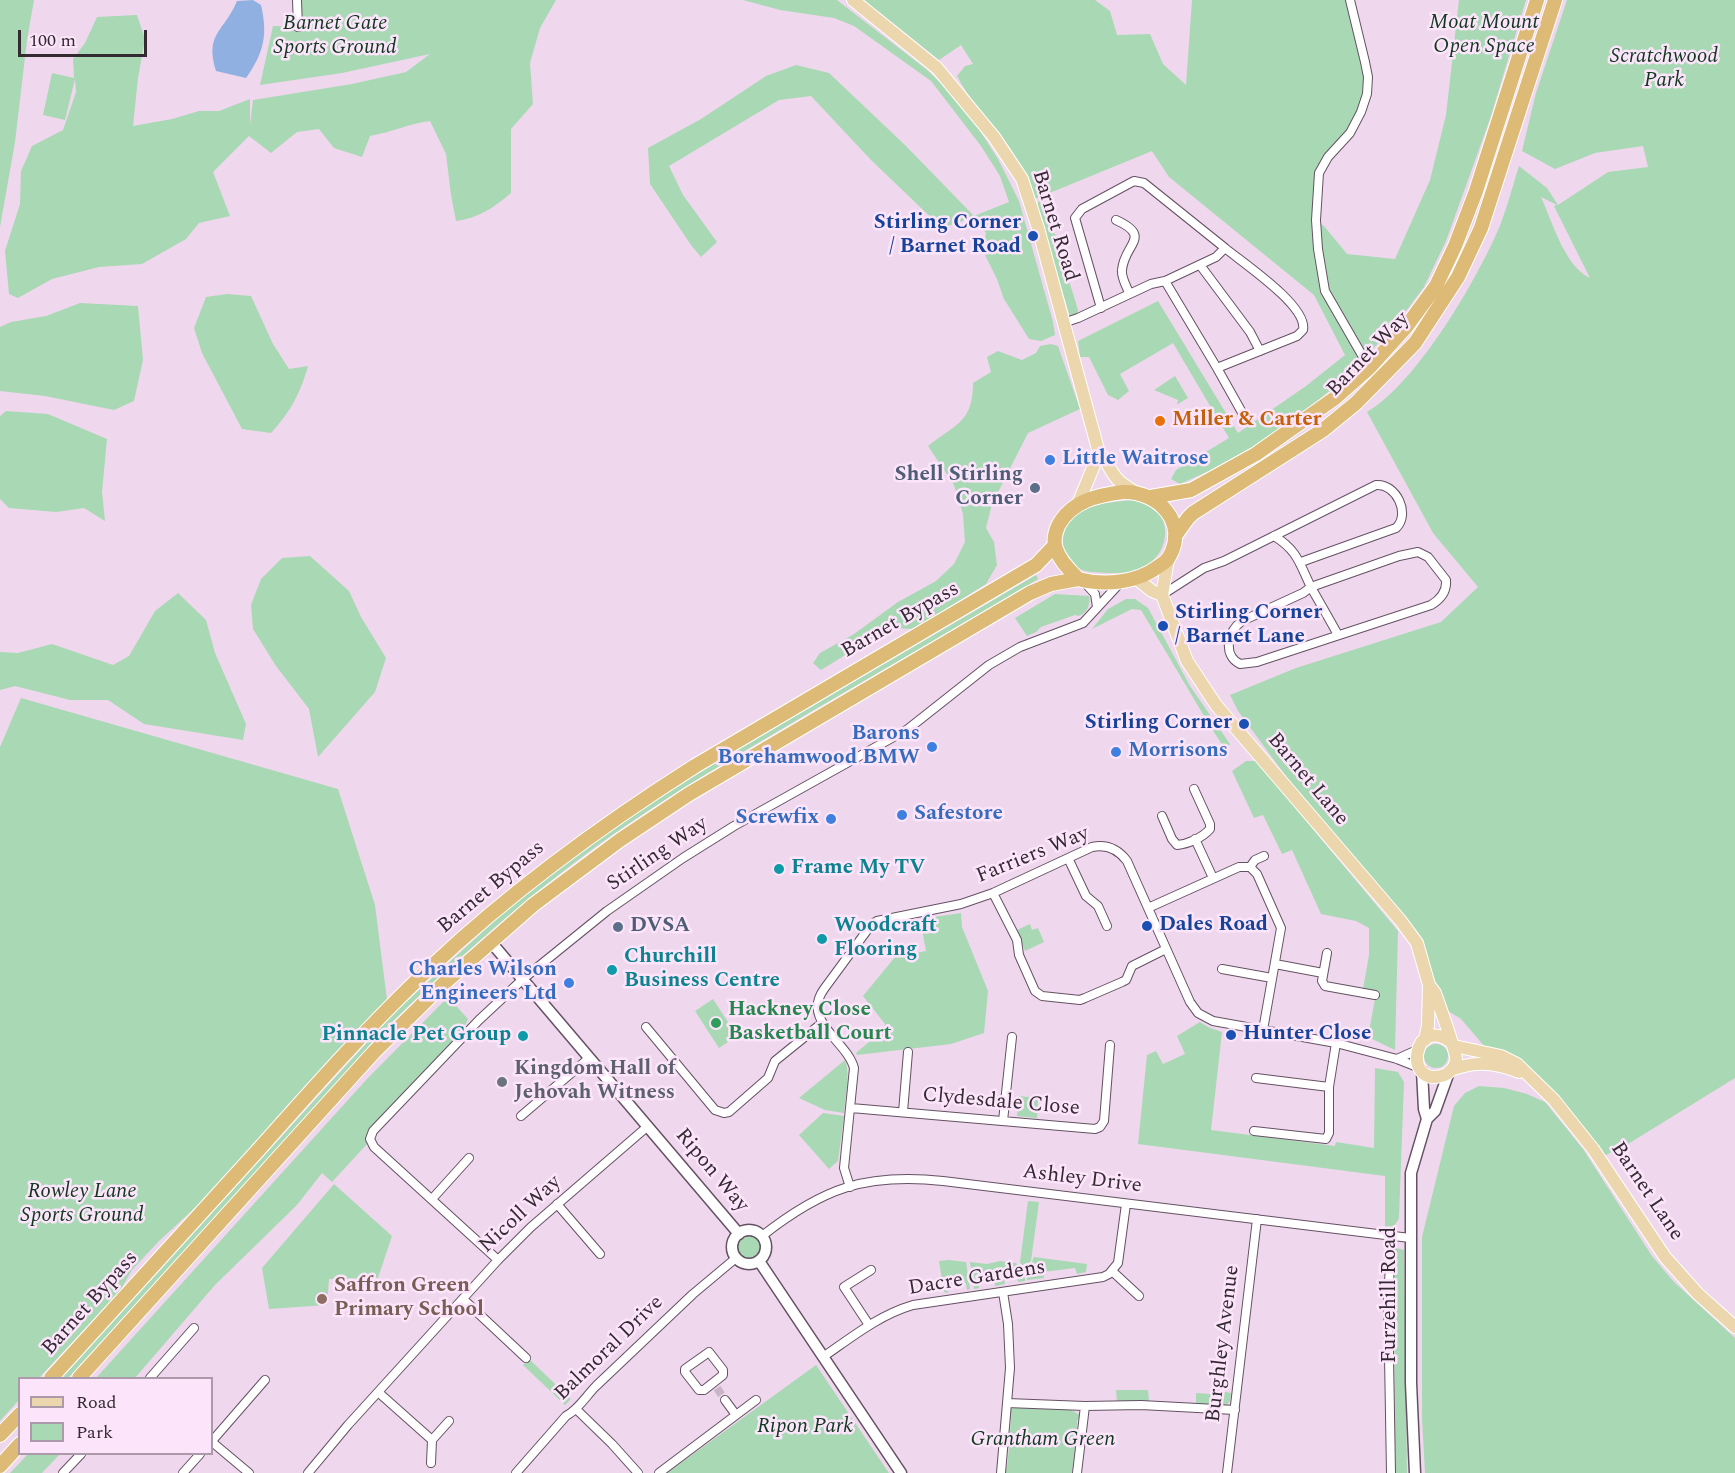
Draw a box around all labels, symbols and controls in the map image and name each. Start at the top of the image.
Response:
park label: Moat Mount Open Space [1429,11,1539,61]
park label: Barnet Gate Sports Ground [274,12,396,62]
scale bar [21,18,150,56]
text: 100 m [29,27,76,54]
park label: Scratchwood Park [1610,45,1718,95]
street label: Barnet Road [1025,167,1083,285]
place label: Stirling Corner / Barnet Road [874,211,1021,261]
marker: Stirling Corner / Barnet Road [1026,229,1040,243]
street label: Barnet Way [1322,307,1416,403]
place label: Miller & Carter [1172,408,1321,434]
marker: Miller & Carter [1153,414,1167,428]
place label: Little Waitrose [1062,447,1209,473]
marker: Little Waitrose [1043,453,1057,467]
place label: Shell Stirling Corner [894,463,1023,513]
marker: Shell Stirling Corner [1028,481,1042,495]
street label: Barnet Bypass [838,577,964,665]
place label: Stirling Corner / Barnet Lane [1175,601,1322,651]
marker: Stirling Corner / Barnet Lane [1156,619,1170,633]
place label: Stirling Corner [1085,711,1232,737]
marker: Stirling Corner [1237,717,1251,731]
place label: Barons Borehamwood BMW [717,722,920,772]
street label: Barnet Lane [1261,728,1353,832]
place label: Morrisons [1128,739,1228,765]
marker: Barons Borehamwood BMW [925,740,939,754]
marker: Morrisons [1109,745,1123,759]
place label: Safestore [914,802,1003,828]
place label: Screwfix [736,806,819,832]
marker: Safestore [895,808,909,822]
street label: Stirling Way [603,812,713,898]
marker: Screwfix [824,812,838,826]
street label: Farriers Way [973,822,1093,890]
street label: Barnet Bypass [433,836,551,940]
place label: Frame My TV [791,856,925,882]
marker: Frame My TV [772,862,786,876]
place label: Dales Road [1159,913,1268,939]
place label: DVSA [630,914,690,940]
place label: Woodcraft Flooring [834,914,937,964]
marker: Dales Road [1140,919,1154,933]
marker: DVSA [611,920,625,934]
marker: Woodcraft Flooring [815,932,829,946]
place label: Churchill Business Centre [624,945,780,995]
place label: Charles Wilson Engineers Ltd [409,958,557,1008]
marker: Churchill Business Centre [605,963,619,977]
marker: Charles Wilson Engineers Ltd [562,976,576,990]
place label: Hackney Close Basketball Court [728,998,892,1048]
marker: Hackney Close Basketball Court [709,1016,723,1030]
place label: Hunter Close [1243,1022,1371,1048]
place label: Pinnacle Pet Group [321,1023,511,1049]
marker: Hunter Close [1224,1028,1238,1042]
marker: Pinnacle Pet Group [516,1029,530,1043]
place label: Kingdom Hall of Jehovah Witness [514,1057,676,1107]
marker: Kingdom Hall of Jehovah Witness [495,1075,509,1089]
street label: Clydesdale Close [921,1084,1081,1122]
street label: Ripon Way [669,1124,753,1218]
street label: Barnet Lane [1604,1138,1688,1246]
street label: Ashley Drive [1021,1160,1143,1200]
street label: Nicoll Way [475,1171,567,1259]
park label: Rowley Lane Sports Ground [21,1180,143,1230]
street label: Furzehill Road [1378,1227,1404,1363]
street label: Barnet Bypass [38,1247,144,1361]
street label: Dacre Gardens [907,1256,1047,1302]
street label: Burghley Avenue [1202,1264,1246,1424]
place label: Saffron Green Primary School [334,1274,484,1324]
street label: Balmoral Drive [550,1291,670,1407]
marker: Saffron Green Primary School [315,1292,329,1306]
legend [18,1377,213,1455]
text: Road [76,1389,117,1416]
park label: Ripon Park [757,1415,853,1441]
text: Park [76,1419,113,1446]
park label: Grantham Green [971,1428,1115,1454]

